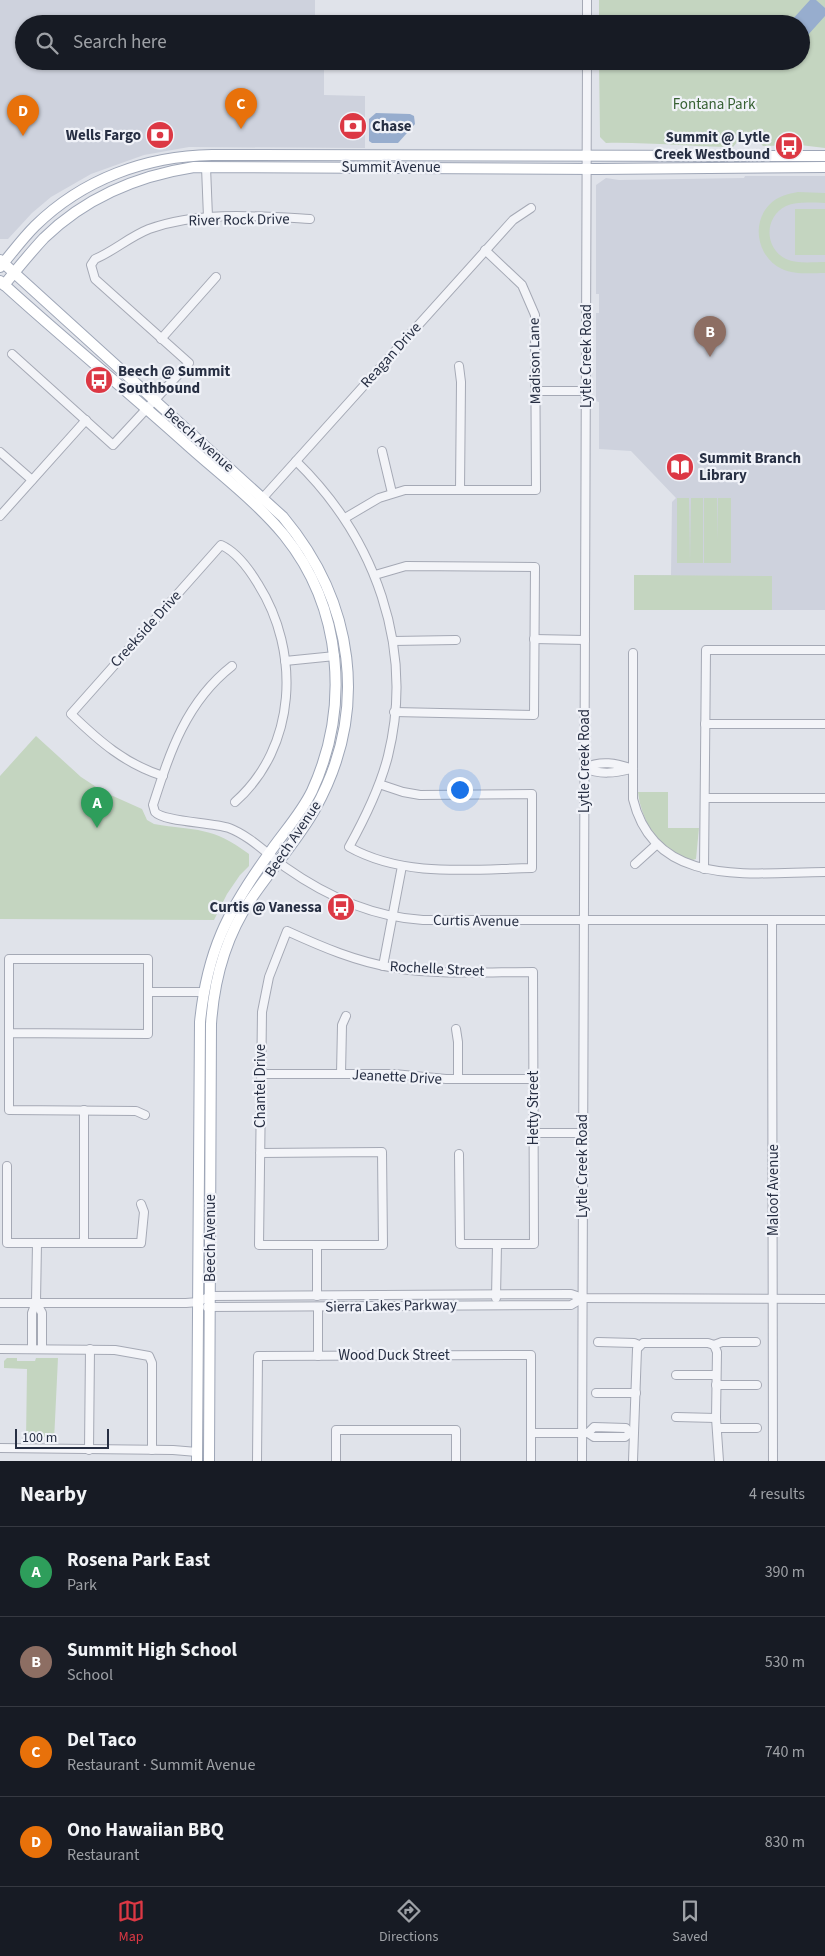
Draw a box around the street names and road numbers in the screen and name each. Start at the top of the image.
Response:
street label: Summit Avenue [341,157,441,178]
street label: River Rock Drive [188,209,290,231]
street label: Lytle Creek Road [576,304,597,408]
street label: Reagan Drive [356,318,426,392]
street label: Madison Lane [524,318,546,404]
street label: Beech Avenue [159,403,239,477]
street label: Creekside Drive [106,586,186,672]
street label: Lytle Creek Road [574,709,595,813]
street label: Beech Avenue [260,797,326,881]
street label: Curtis Avenue [433,910,519,932]
street label: Rochelle Street [389,956,485,982]
street label: Chantel Drive [250,1044,271,1128]
street label: Jeanette Drive [351,1064,443,1090]
street label: Hetty Street [523,1071,544,1145]
street label: Lytle Creek Road [572,1114,593,1218]
street label: Maloof Avenue [763,1144,784,1236]
street label: Beech Avenue [200,1194,221,1282]
street label: Sierra Lakes Parkway [325,1294,457,1318]
street label: Wood Duck Street [338,1345,450,1366]

